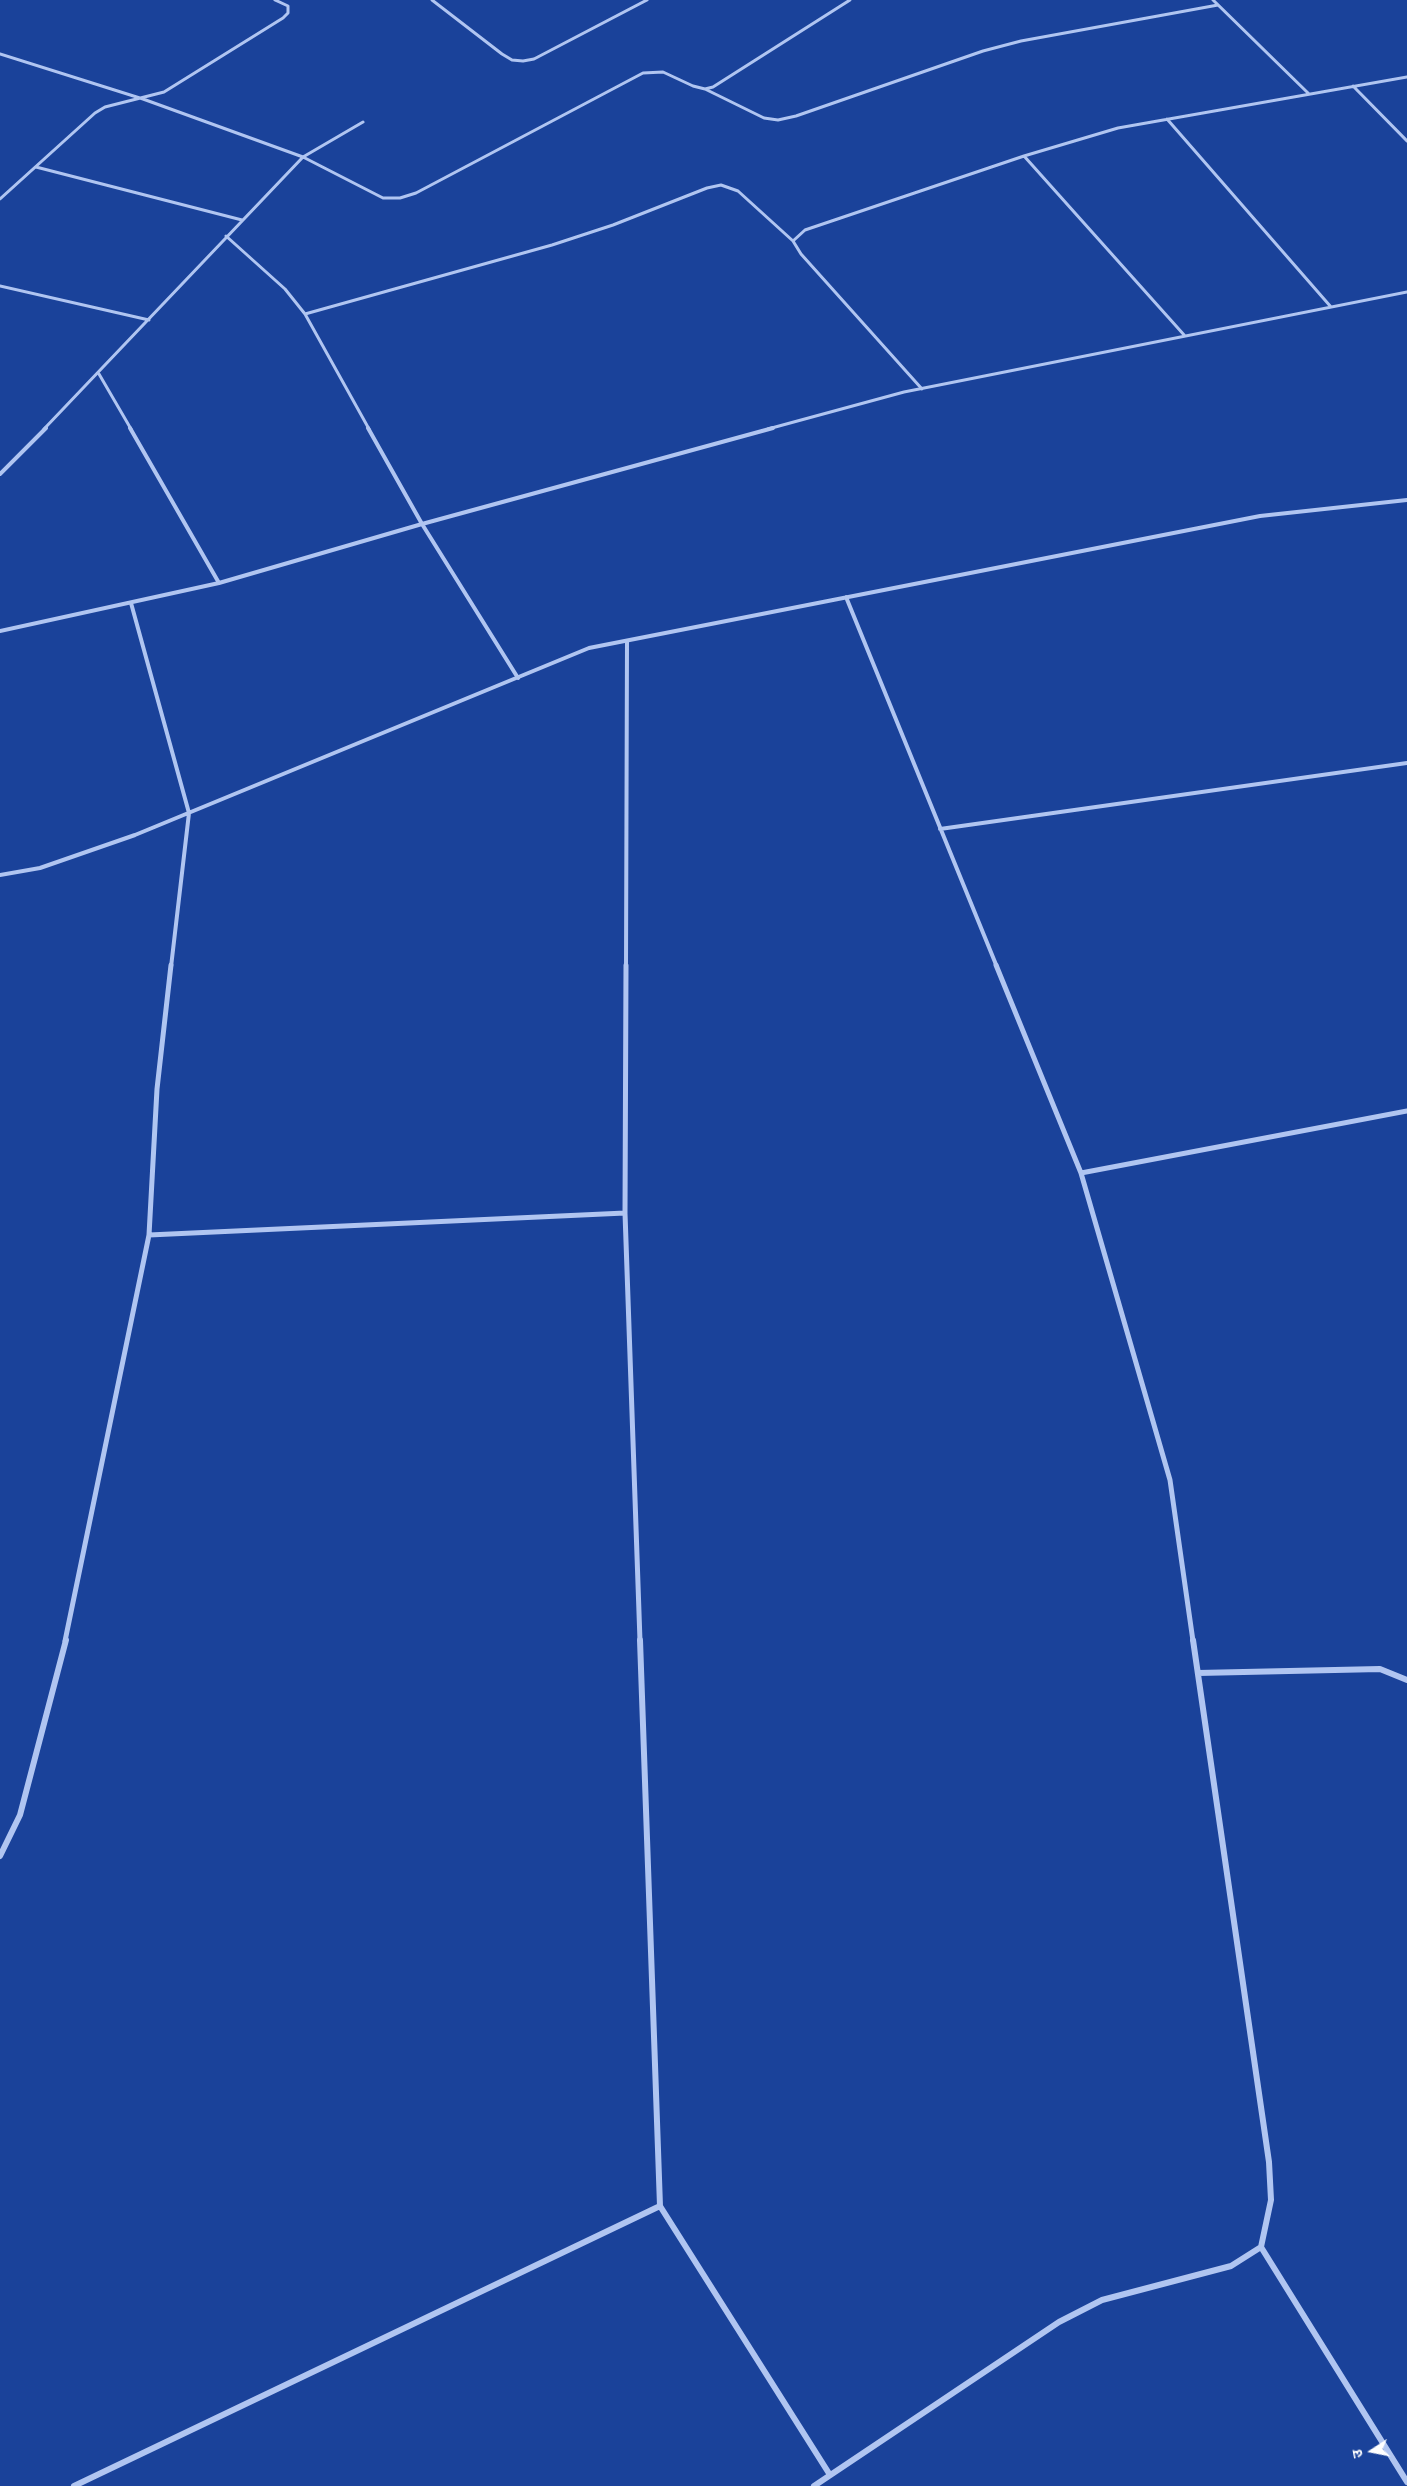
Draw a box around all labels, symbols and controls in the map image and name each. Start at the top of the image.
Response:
north arrow [1347,2426,1397,2476]
text: उ [1349,2448,1366,2459]

